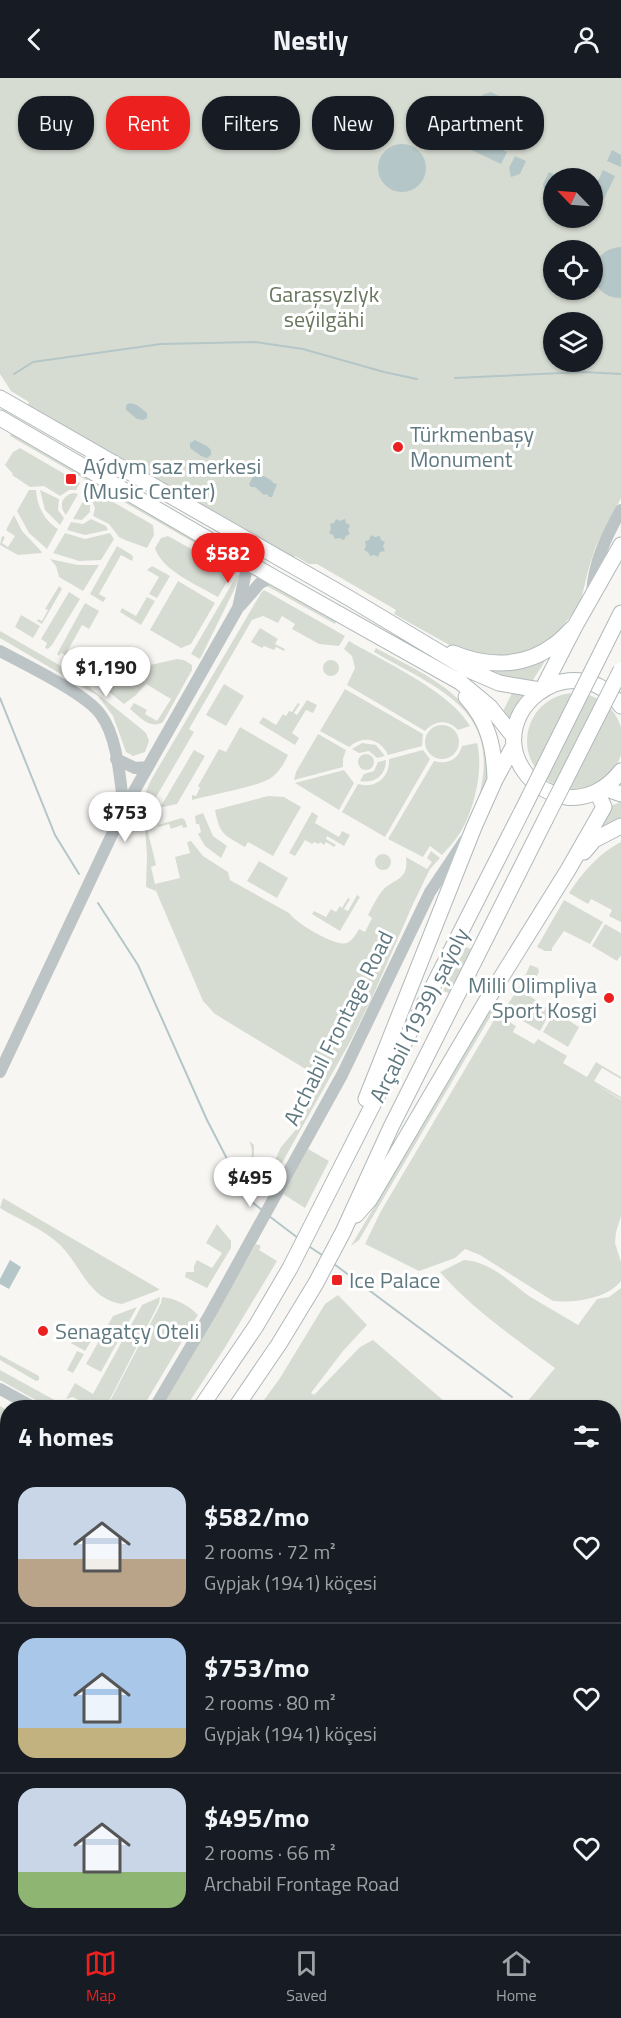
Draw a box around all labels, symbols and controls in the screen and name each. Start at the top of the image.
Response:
text: Nestly [273,19,348,60]
icon: back [18,23,51,56]
icon: person [570,23,603,56]
chip: Buy [18,96,94,150]
chip: Rent [106,96,190,150]
chip: Filters [202,96,300,150]
chip: New [312,96,394,150]
chip: Apartment [406,96,544,150]
north arrow [543,168,603,228]
map controls [543,168,603,372]
button: locate [543,240,603,300]
park label: Garaşsyzlyk seýilgähi [269,277,380,336]
button: layers [543,312,603,372]
place label: Türkmenbaşy Monument [410,417,534,476]
marker: Türkmenbaşy Monument [391,440,405,454]
place label: Aýdym saz merkesi (Music Center) [83,449,261,508]
marker: Aýdym saz merkesi (Music Center) [64,472,78,486]
pin: $582 [192,533,264,584]
text: $582 [206,537,250,568]
pin: $1,190 [57,647,155,698]
text: $1,190 [75,651,137,682]
pin: $753 [89,792,161,843]
text: $753 [103,796,147,827]
street label: Arçabil (1939) şaýoly [360,921,478,1108]
street label: Archabil Frontage Road [274,925,402,1131]
place label: Milli Olimpliya Sport Kosgi [468,968,597,1027]
marker: Milli Olimpliya Sport Kosgi [602,991,616,1005]
pin: $495 [214,1157,286,1208]
text: $495 [228,1161,272,1192]
place label: Ice Palace [349,1263,440,1297]
marker: Ice Palace [330,1273,344,1287]
place label: Senagatçy Oteli [55,1314,199,1348]
marker: Senagatçy Oteli [36,1324,50,1338]
text: 4 homes [18,1417,114,1456]
icon: filters [570,1420,603,1453]
text: $582/mo [204,1497,309,1536]
icon: home [66,1511,138,1583]
icon: heart [570,1531,603,1564]
text: 2 rooms · 72 m² [204,1536,336,1567]
text: Gypjak (1941) köçesi [204,1567,377,1598]
text: $753/mo [204,1648,309,1687]
icon: home [66,1662,138,1734]
icon: heart [570,1682,603,1715]
text: 2 rooms · 80 m² [204,1687,336,1718]
text: Gypjak (1941) köçesi [204,1718,377,1749]
text: $495/mo [204,1798,309,1837]
icon: home [66,1812,138,1884]
icon: heart [570,1832,603,1865]
text: 2 rooms · 66 m² [204,1837,336,1868]
text: Archabil Frontage Road [204,1868,399,1899]
tab: Map [84,1947,117,2007]
tab: Saved [286,1947,327,2007]
tab: Home [496,1947,537,2007]

